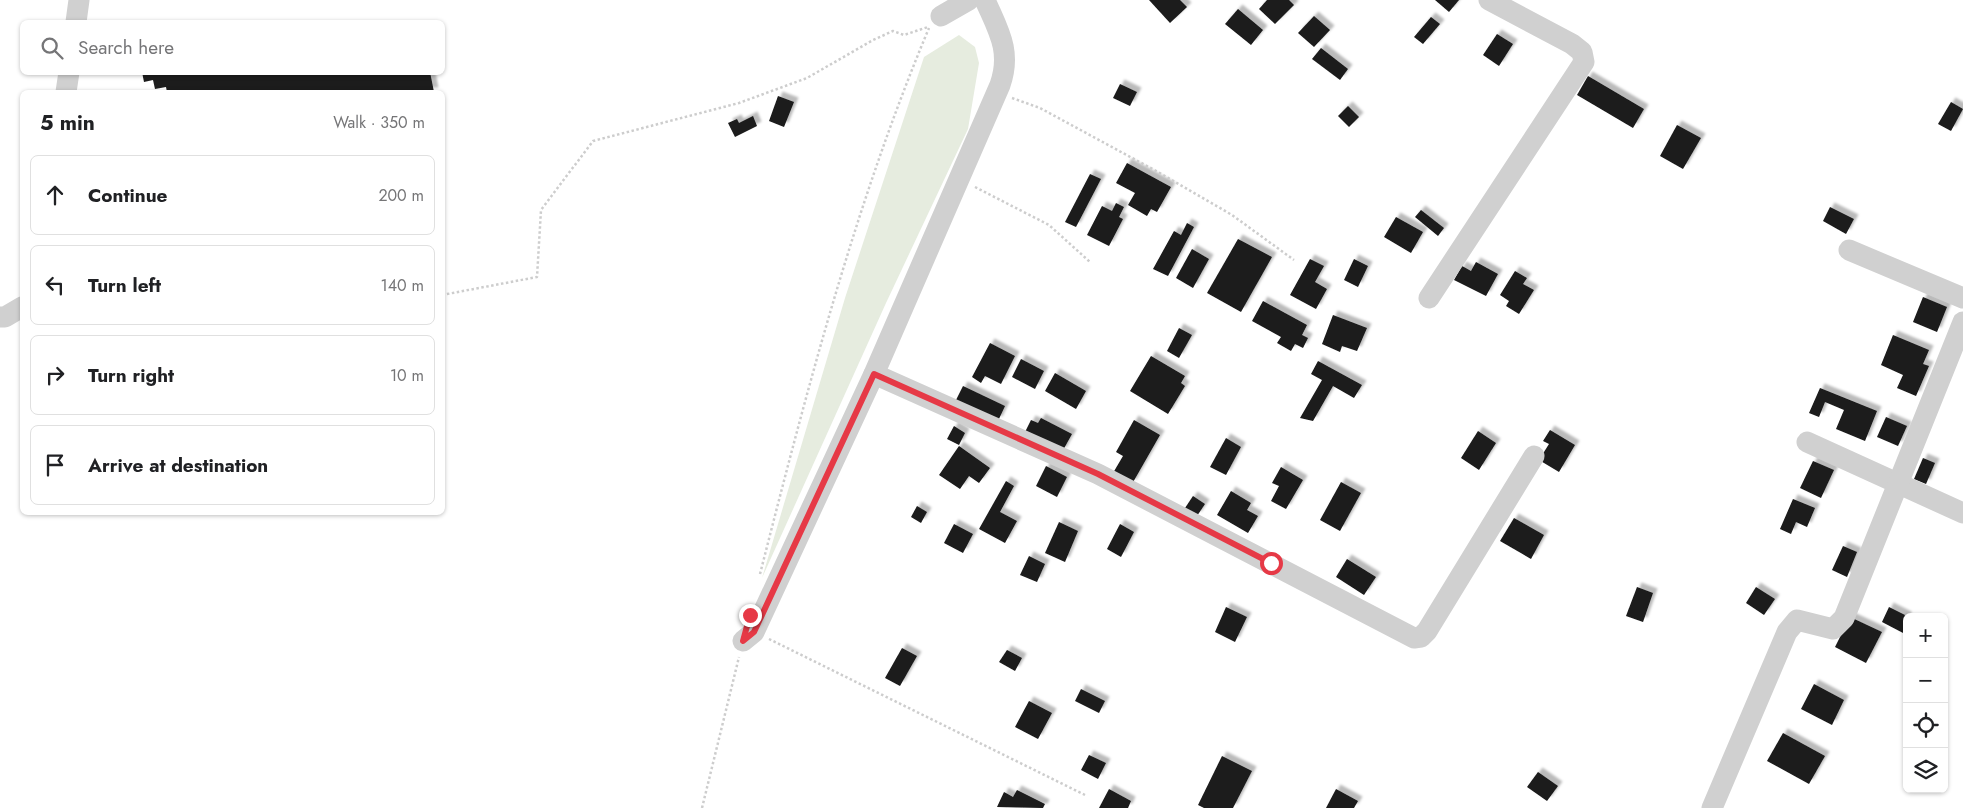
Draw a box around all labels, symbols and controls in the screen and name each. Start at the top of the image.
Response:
search box [20,20,445,75]
icon: search [38,34,66,62]
text: Search here [78,34,174,61]
text: 5 min [40,108,95,138]
text: Walk · 350 m [333,111,425,134]
icon: ahead [41,181,69,209]
text: Continue [88,182,167,209]
text: 200 m [378,184,424,207]
icon: left [41,271,69,299]
text: Turn left [88,272,161,299]
text: 140 m [381,274,424,297]
icon: right [41,361,69,389]
text: Turn right [88,362,174,389]
text: 10 m [390,364,424,387]
icon: arrive [41,451,69,479]
text: Arrive at destination [88,452,268,479]
route start [1260,552,1283,575]
route end [739,604,762,627]
map controls [1903,613,1948,793]
button: + [1903,613,1948,658]
button: − [1903,658,1948,703]
button: locate [1903,703,1948,748]
button: layers [1903,748,1948,793]

